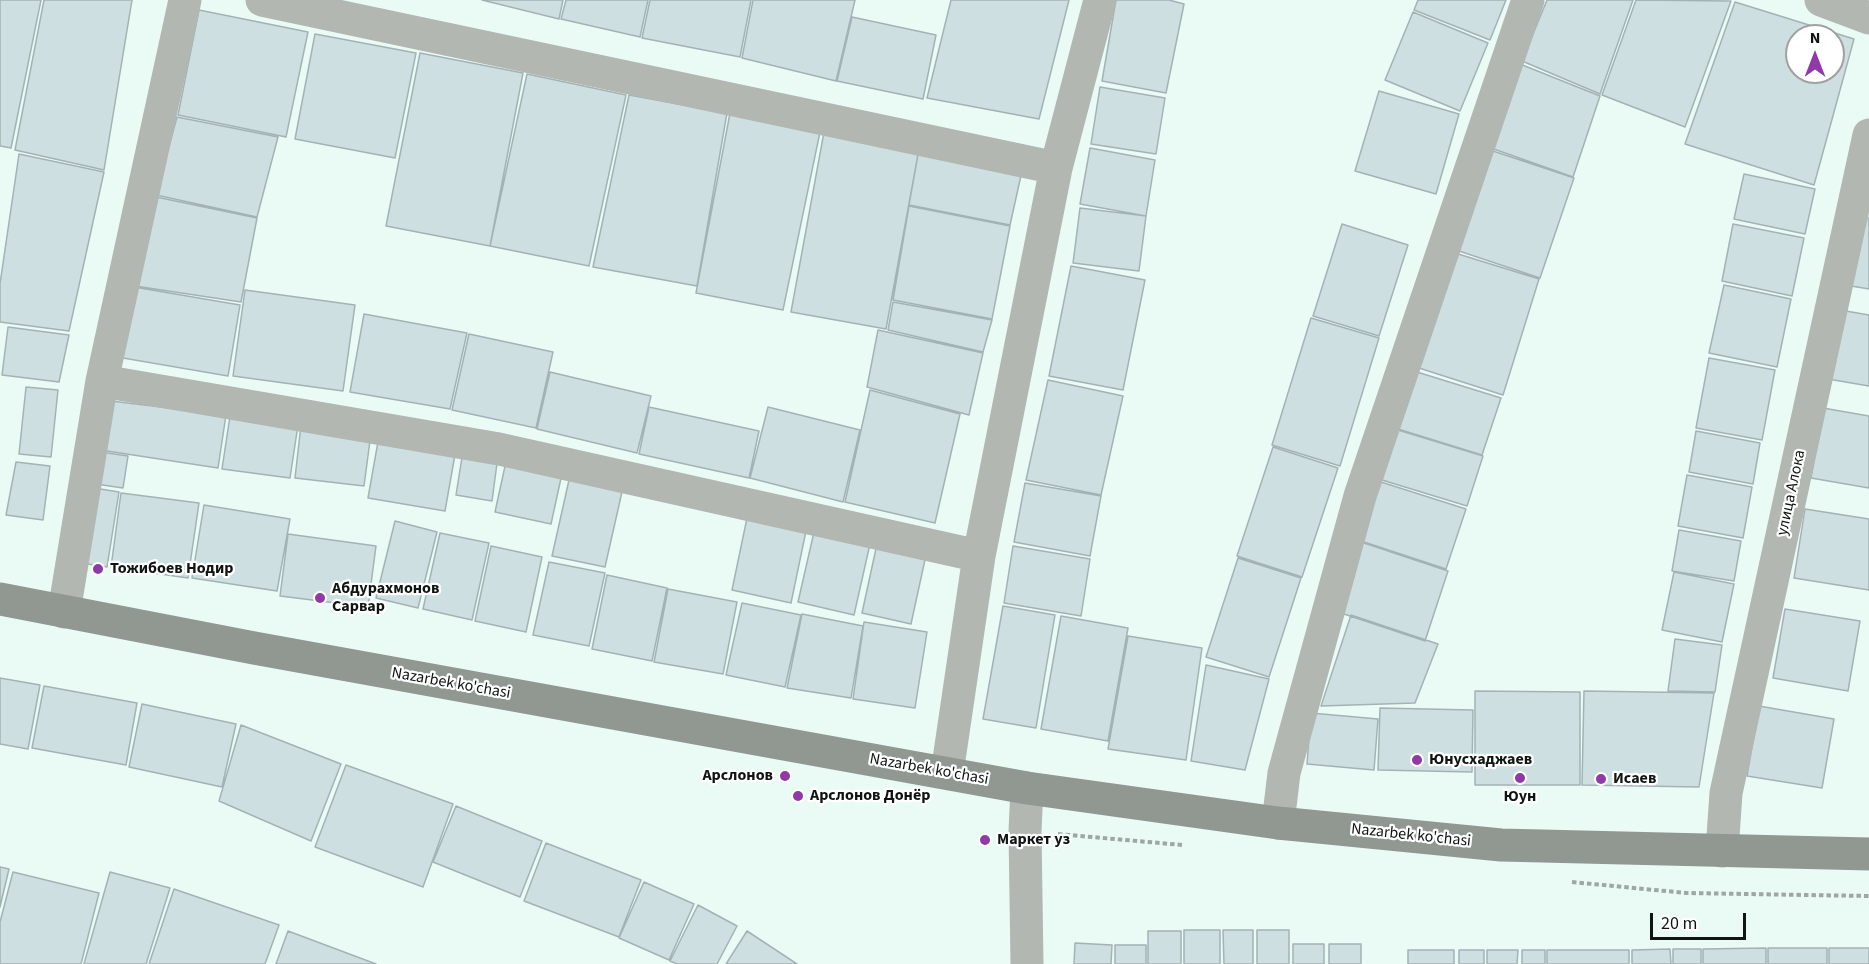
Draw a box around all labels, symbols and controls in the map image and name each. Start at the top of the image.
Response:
north arrow [1785,24,1845,84]
text: N [1810,27,1820,49]
street label: улица Алока [1774,448,1810,538]
place label: Тожибоев Нодир [110,559,233,579]
marker: Тожибоев Нодир [91,562,105,576]
place label: Абдурахмонов Сарвар [332,579,439,617]
marker: Абдурахмонов Сарвар [313,591,327,605]
street label: Nazarbek ko'chasi [390,664,512,704]
street label: Nazarbek ko'chasi [868,750,990,790]
place label: Юнусхаджаев [1429,750,1532,770]
marker: Юнусхаджаев [1410,753,1424,767]
place label: Арслонов [702,766,773,786]
marker: Арслонов [778,769,792,783]
place label: Исаев [1613,769,1656,789]
marker: Юун [1513,771,1527,785]
marker: Исаев [1594,772,1608,786]
place label: Арслонов Донёр [810,786,930,806]
place label: Юун [1504,787,1536,807]
marker: Арслонов Донёр [791,789,805,803]
street label: Nazarbek ko'chasi [1350,820,1472,852]
place label: Маркет уз [997,830,1070,850]
marker: Маркет уз [978,833,992,847]
scale bar [1653,901,1749,939]
text: 20 m [1661,911,1697,936]

